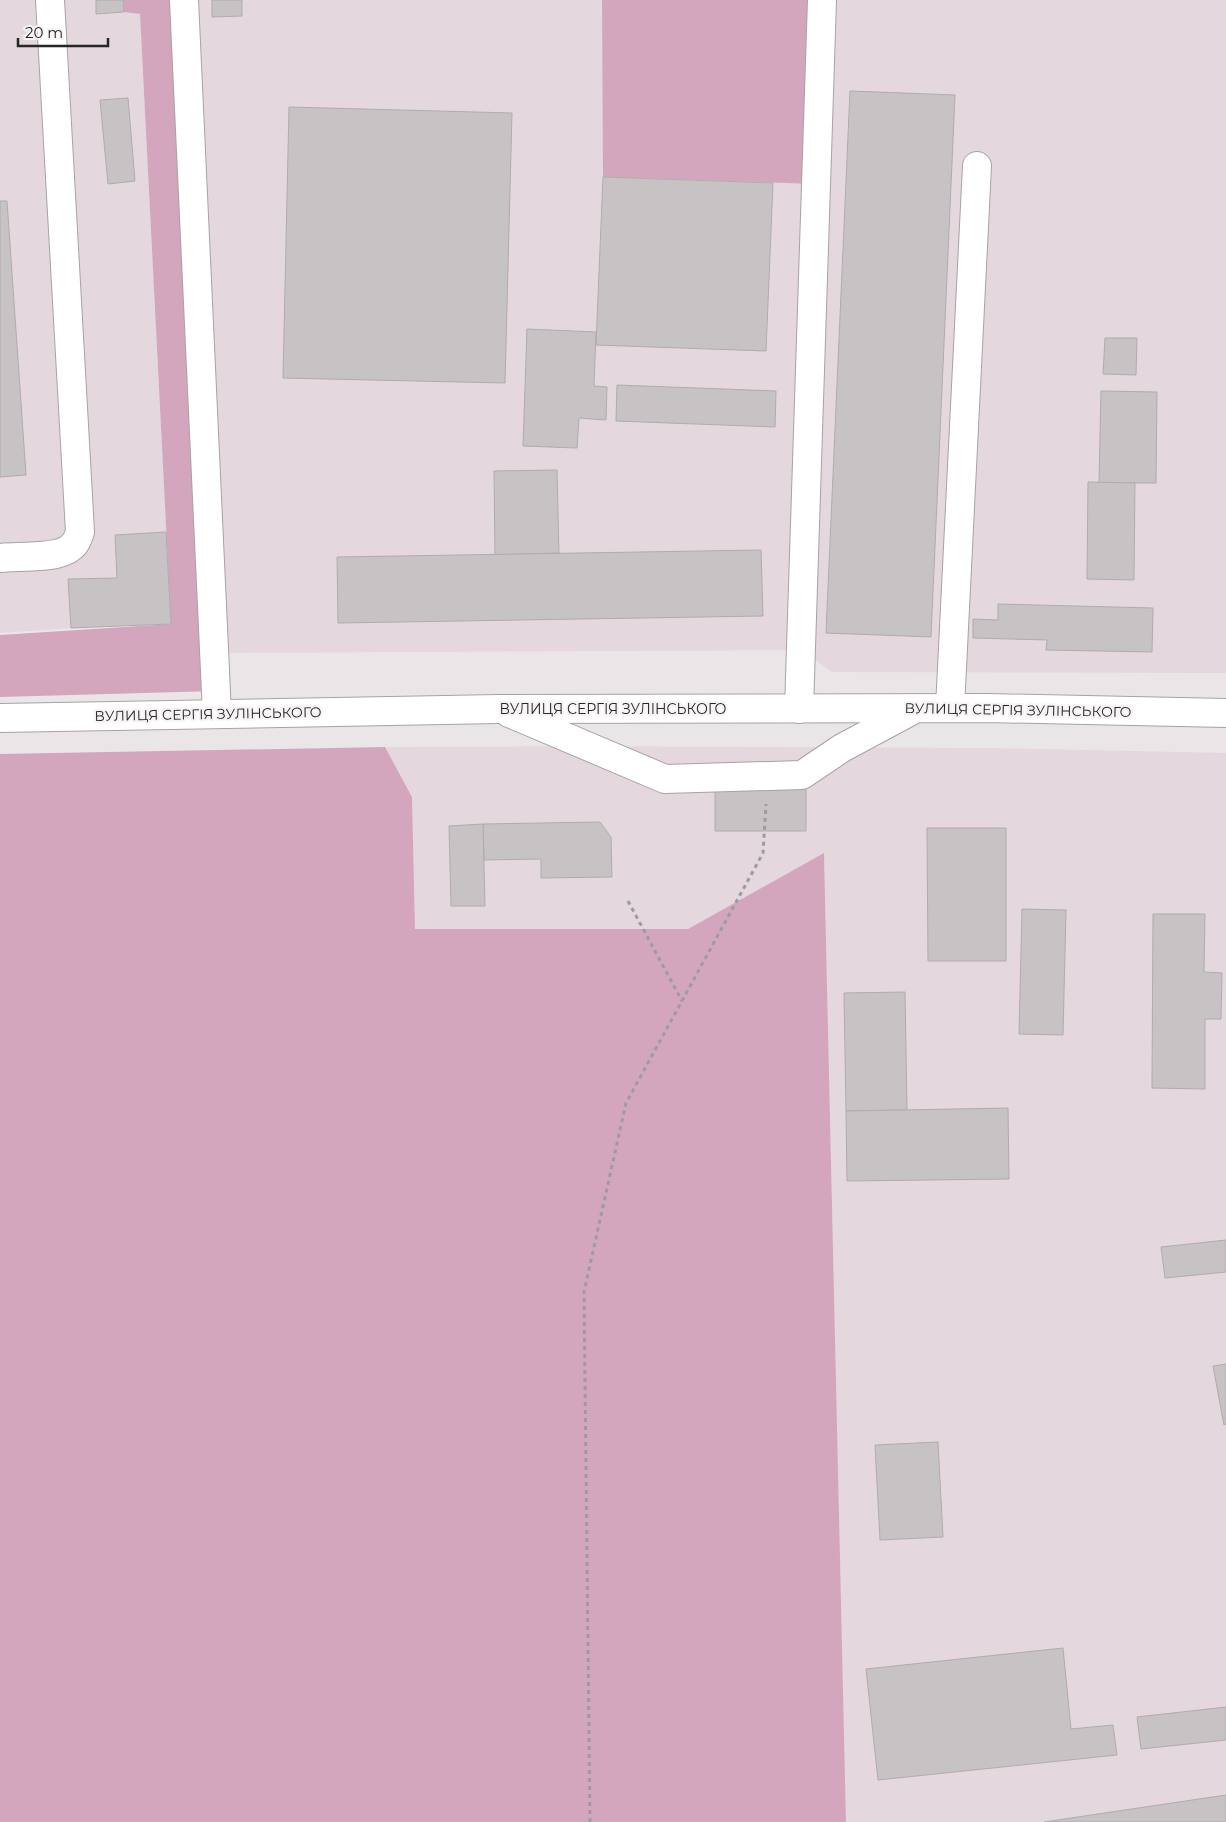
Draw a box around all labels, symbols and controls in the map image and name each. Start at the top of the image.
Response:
scale bar [18,15,108,47]
text: 20 m [25,23,63,42]
street label: ВУЛИЦЯ СЕРГІЯ ЗУЛІНСЬКОГО [904,699,1132,721]
street label: ВУЛИЦЯ СЕРГІЯ ЗУЛІНСЬКОГО [499,700,727,718]
street label: ВУЛИЦЯ СЕРГІЯ ЗУЛІНСЬКОГО [94,703,322,725]

